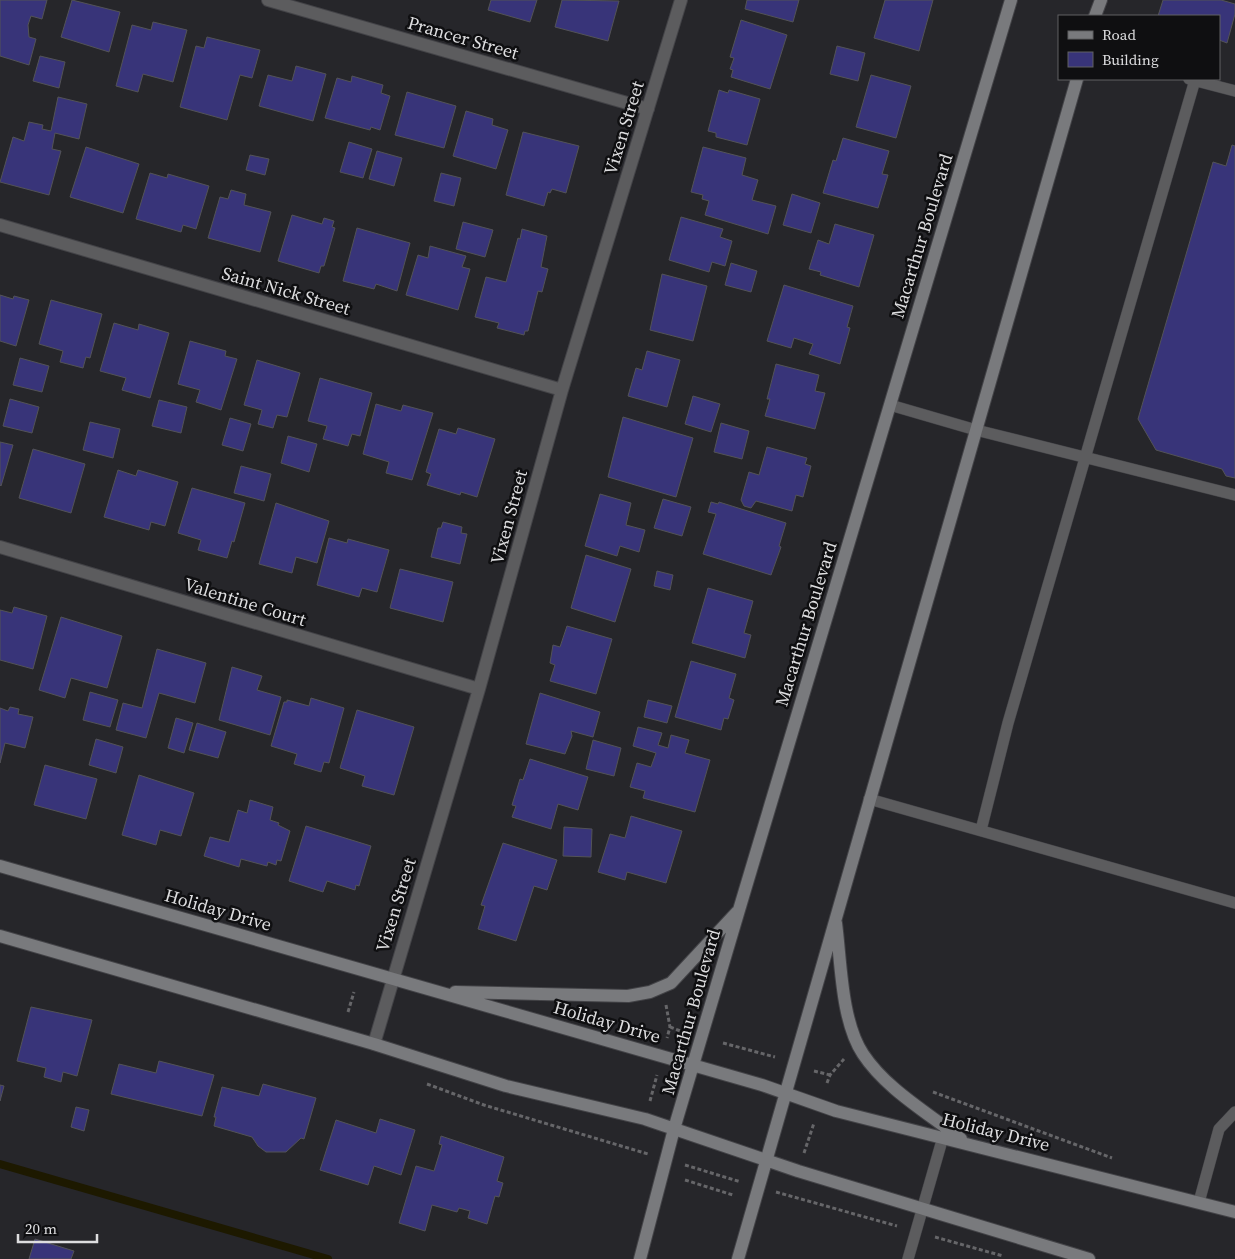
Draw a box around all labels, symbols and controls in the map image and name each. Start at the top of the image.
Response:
street label: Prancer Street [405,10,522,65]
legend [1058,15,1220,80]
text: Road [1102,24,1136,45]
text: Building [1102,49,1159,70]
street label: Vixen Street [597,78,650,178]
street label: Macarthur Boulevard [885,150,958,321]
street label: Saint Nick Street [219,260,353,321]
street label: Vixen Street [484,467,533,567]
street label: Macarthur Boulevard [769,538,842,709]
street label: Valentine Court [181,571,309,632]
street label: Vixen Street [369,855,422,955]
street label: Holiday Drive [162,882,274,937]
street label: Macarthur Boulevard [655,926,726,1098]
street label: Holiday Drive [551,994,663,1049]
street label: Holiday Drive [940,1106,1053,1157]
scale bar [18,1212,96,1244]
text: 20 m [25,1218,57,1239]

